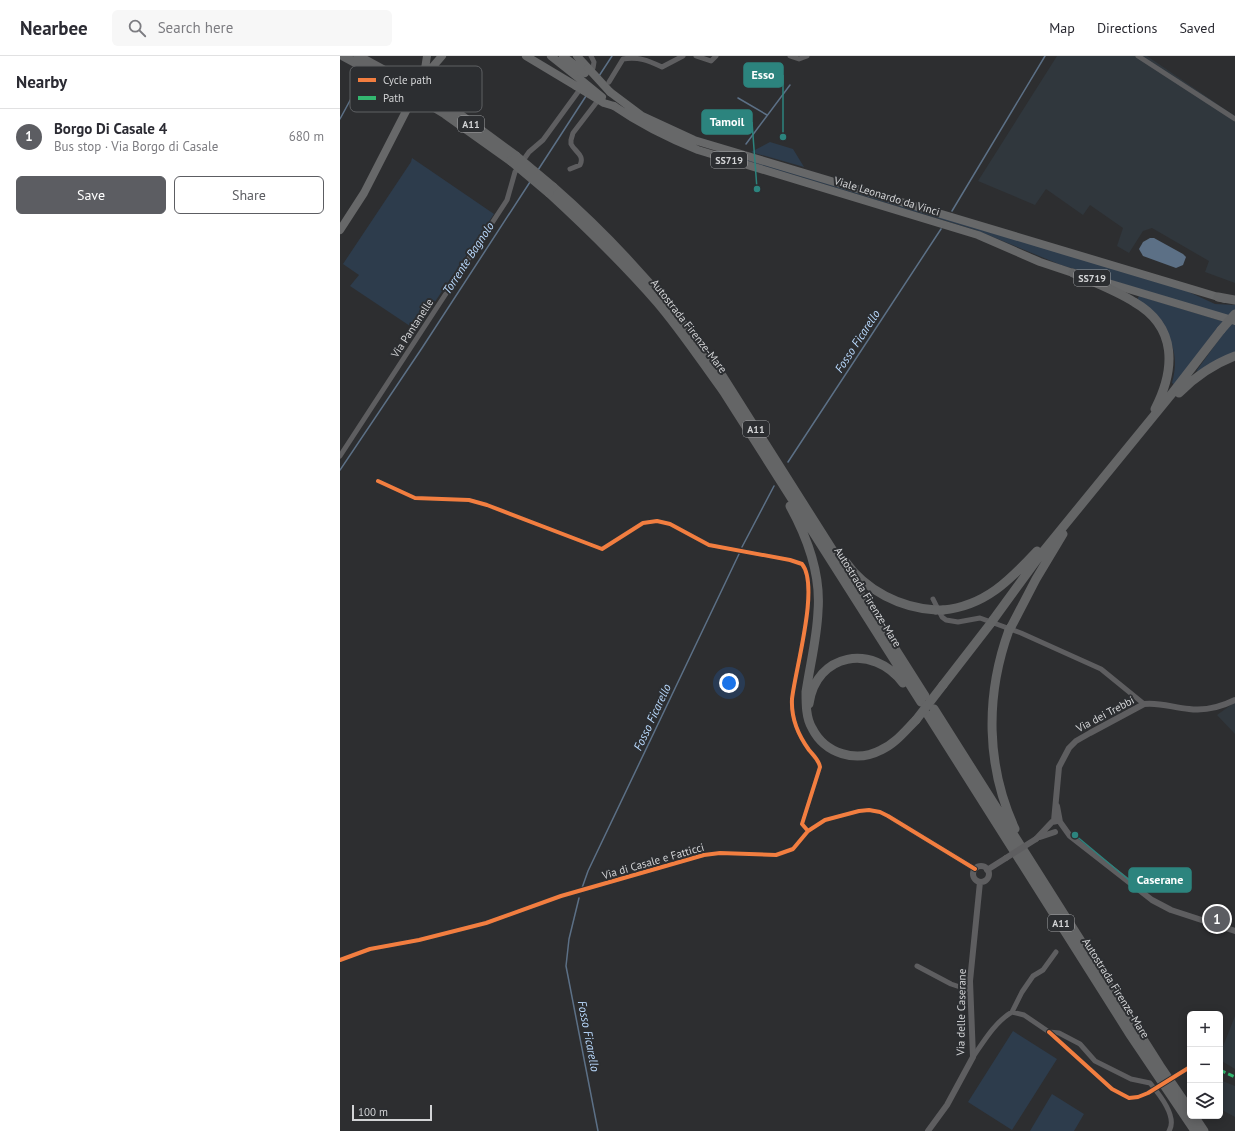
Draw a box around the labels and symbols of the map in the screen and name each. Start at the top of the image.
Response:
callout: Esso [744,63,783,87]
legend [350,66,482,112]
text: Esso [752,67,775,82]
text: Cycle path [383,73,432,87]
text: Path [383,91,404,105]
callout: Tamoil [702,110,752,134]
text: Tamoil [710,114,745,129]
road number: A11 [458,116,484,132]
road number: SS719 [711,152,747,168]
street label: Viale Leonardo da Vinci [831,173,942,219]
water label: Torrente Bagnolo [439,219,497,297]
road number: SS719 [1074,270,1110,286]
street label: Autostrada Firenze-Mare [648,276,730,376]
street label: Via Pantanelle [387,295,437,361]
water label: Fosso Ficarello [831,307,883,375]
road number: A11 [743,421,769,437]
street label: Autostrada Firenze-Mare [831,544,905,650]
your location [719,673,739,693]
water label: Fosso Ficarello [630,681,674,753]
street label: Via dei Trebbi [1073,693,1136,736]
street label: Via di Casale e Fatticci [599,840,706,883]
callout: Caserane [1129,868,1191,892]
text: Caserane [1137,872,1183,887]
pin: 1 [1204,904,1230,934]
road number: A11 [1048,915,1074,931]
street label: Autostrada Firenze-Mare [1079,935,1153,1041]
street label: Via delle Caserane [953,968,969,1056]
water label: Fosso Ficarello [575,999,603,1073]
scale bar [352,1103,432,1122]

